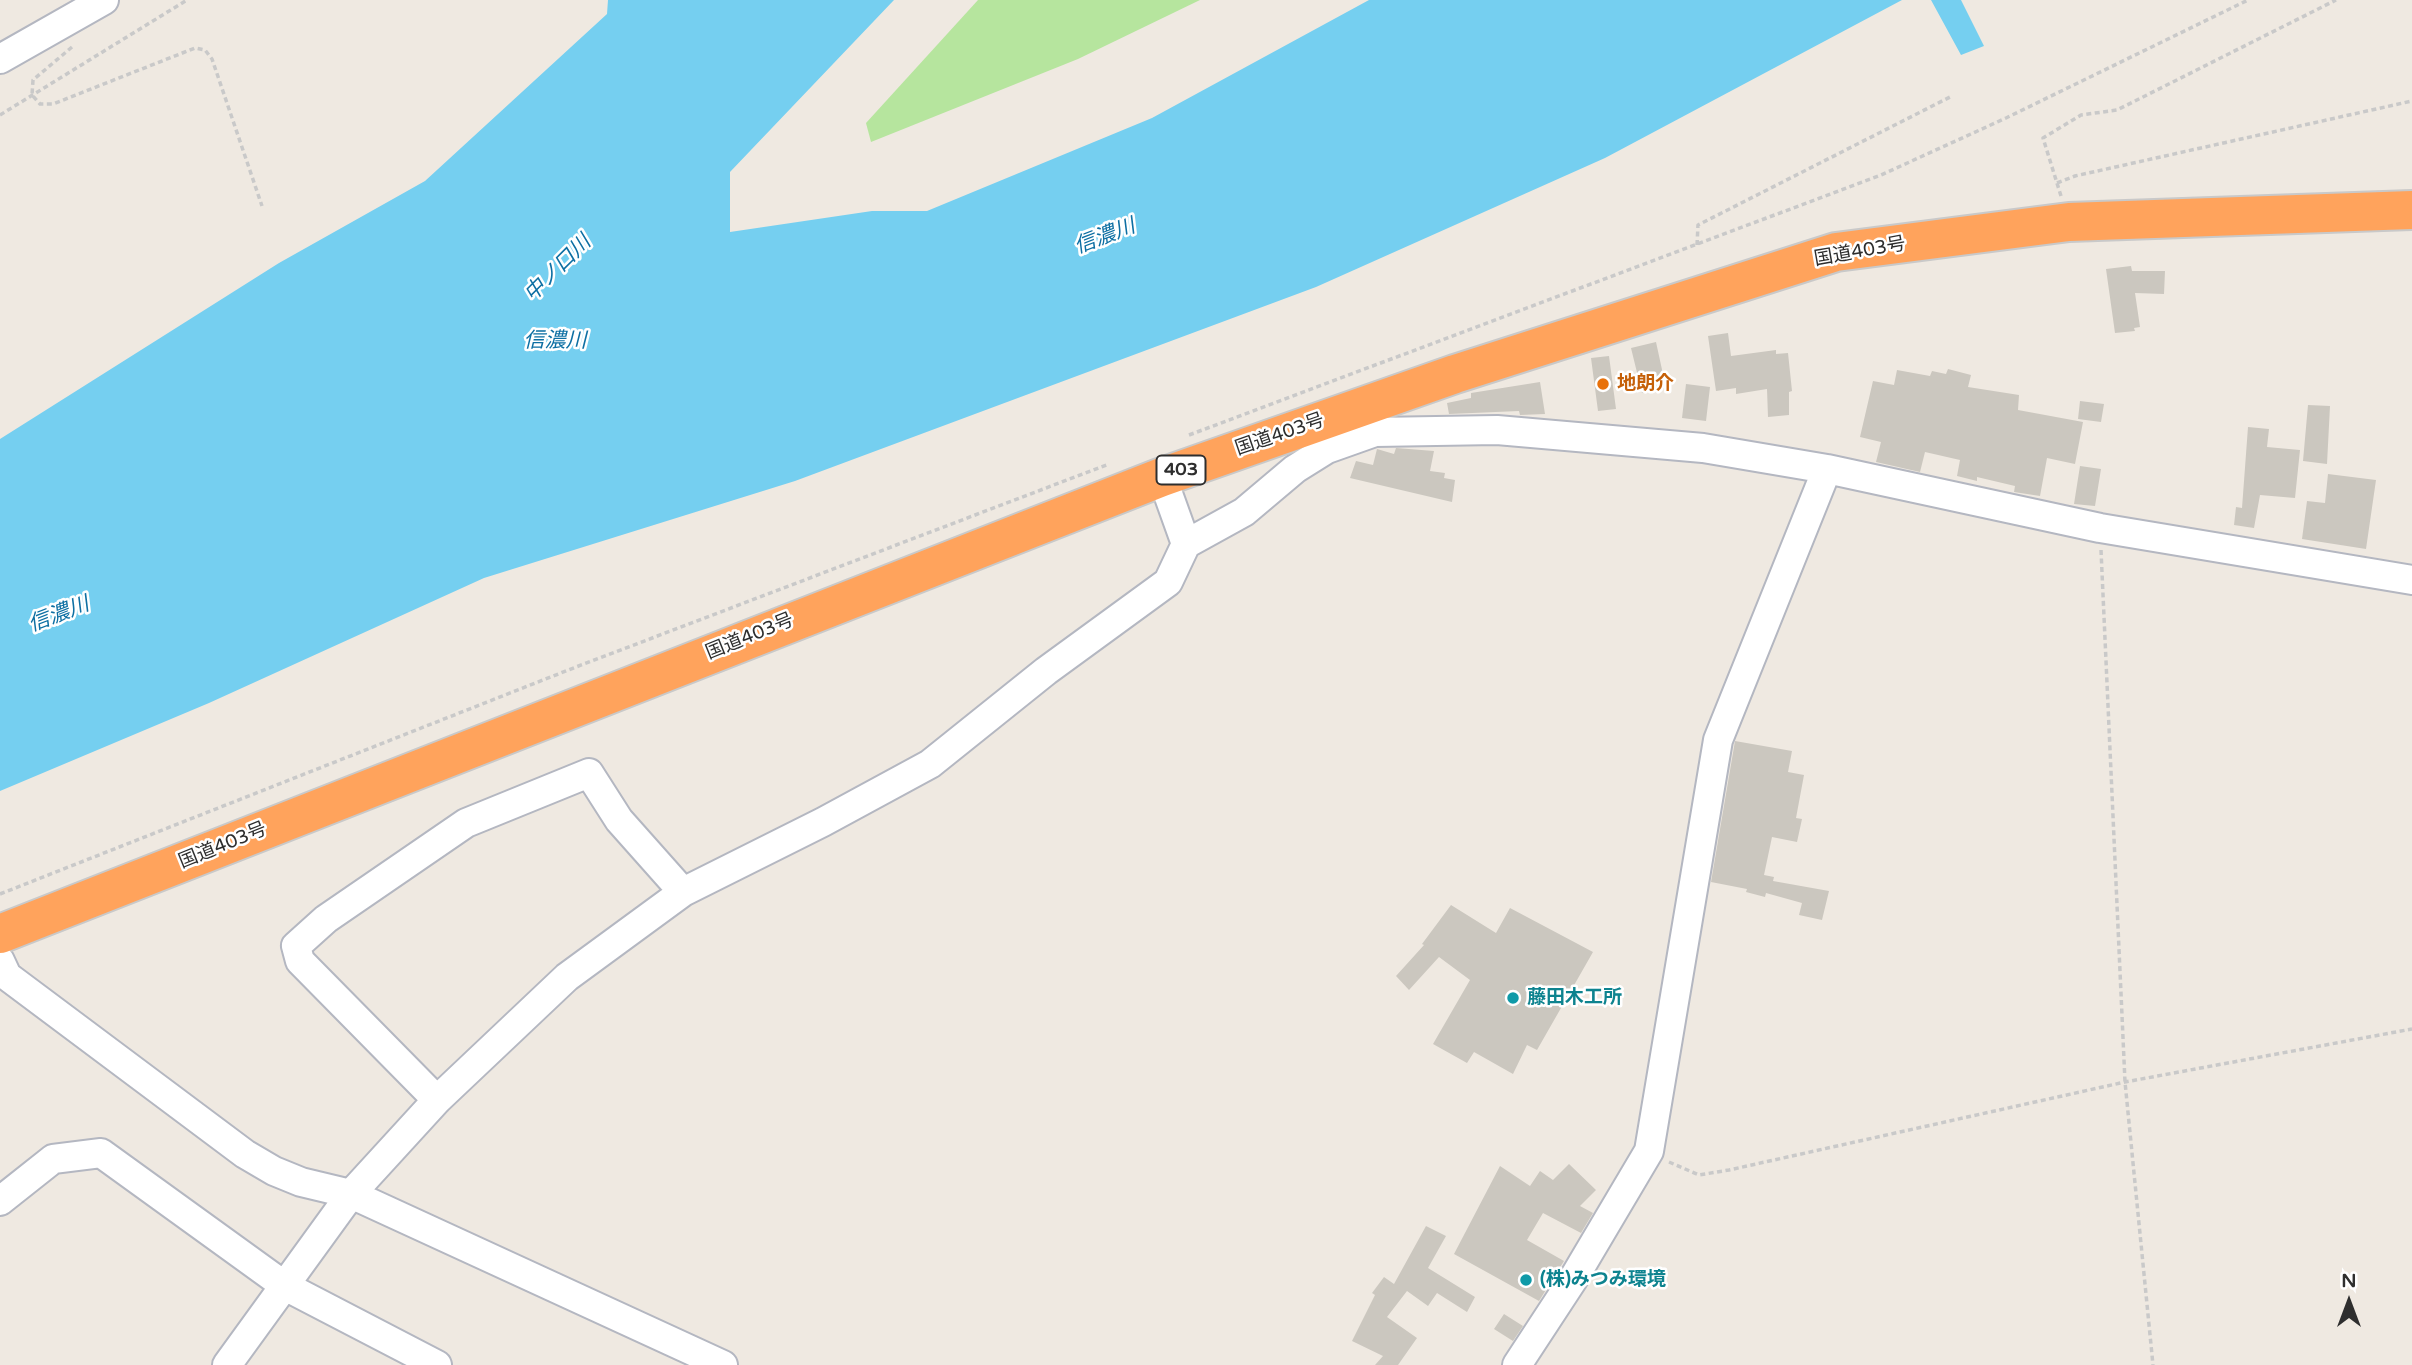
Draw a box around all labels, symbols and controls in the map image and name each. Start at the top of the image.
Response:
water label: 信濃川 [1071,214,1139,260]
water label: 中ノ口川 [519,230,597,308]
street label: 国道403号 [1812,233,1908,271]
water label: 信濃川 [524,328,586,354]
place label: 地朗介 [1617,373,1674,395]
marker: 地朗介 [1595,376,1611,392]
street label: 国道403号 [1232,409,1328,461]
road number: 403 [1156,456,1206,484]
water label: 信濃川 [25,592,93,638]
street label: 国道403号 [703,609,797,665]
street label: 国道403号 [176,818,270,874]
place label: 藤田木工所 [1527,987,1622,1009]
marker: 藤田木工所 [1505,990,1521,1006]
north arrow [2314,1267,2384,1337]
place label: (株)みつみ環境 [1540,1269,1666,1291]
text: N [2341,1270,2357,1292]
marker: (株)みつみ環境 [1518,1272,1534,1288]

